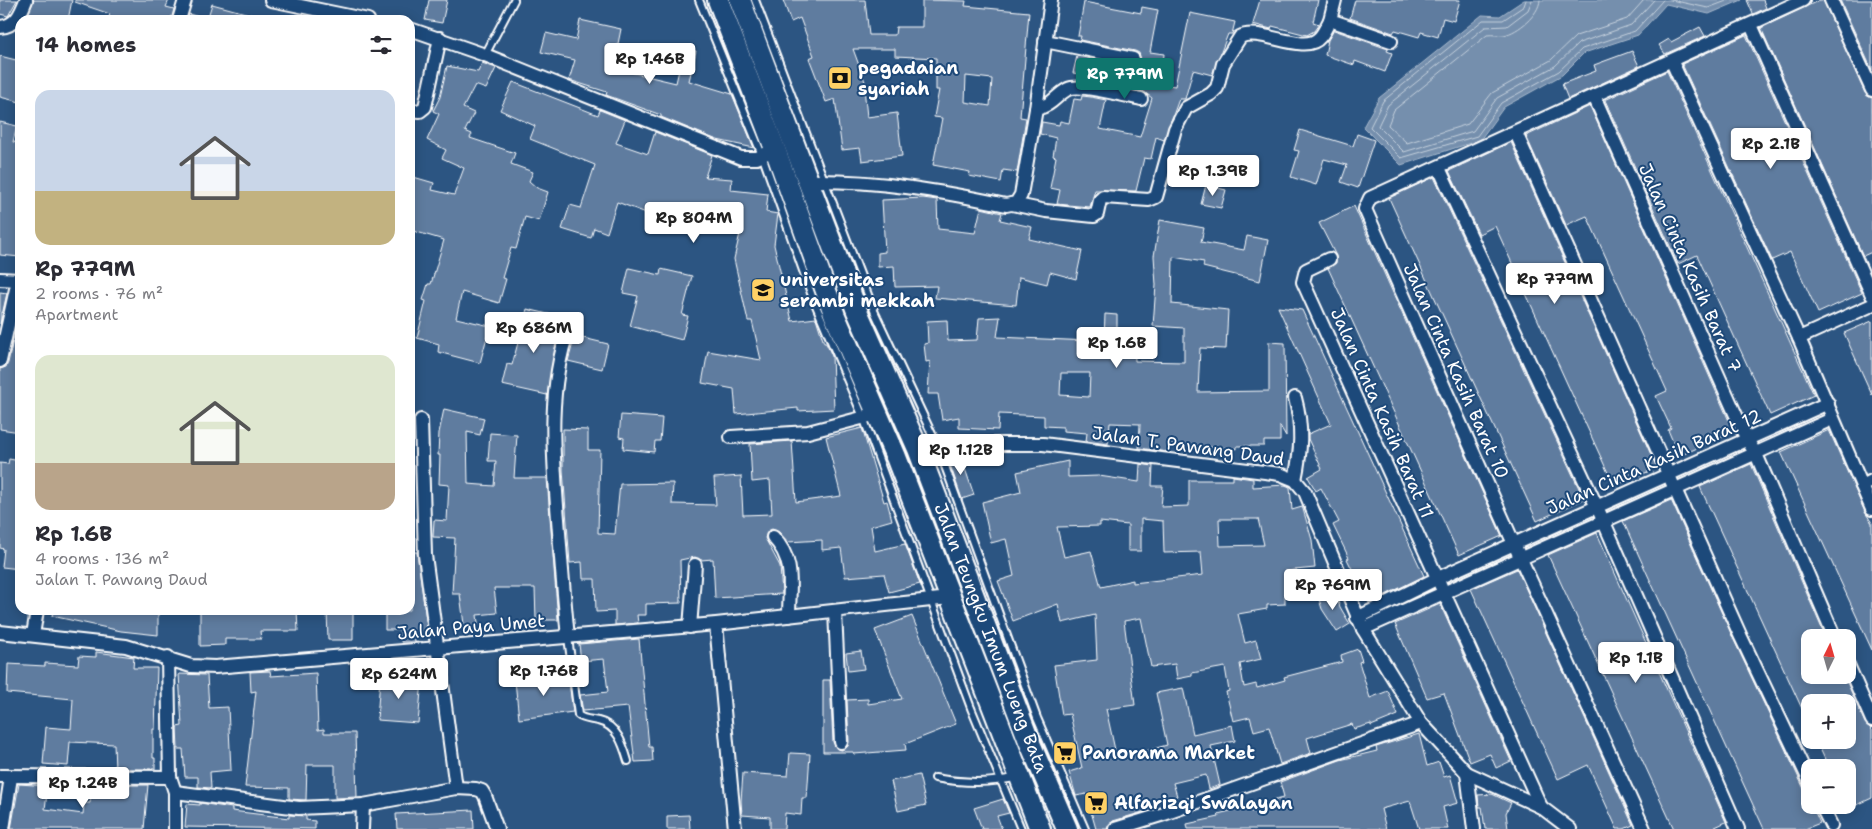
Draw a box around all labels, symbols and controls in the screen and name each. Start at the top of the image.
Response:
text: 14 homes [35,31,136,59]
icon: filters [367,31,395,59]
pin: Rp 1.46B [598,42,702,85]
text: Rp 1.46B [615,48,685,69]
place label: pegadaian syariah [858,56,958,101]
pin: Rp 779M [1079,58,1171,100]
text: Rp 779M [1087,63,1163,84]
bank icon: pegadaian syariah [827,65,853,91]
icon: home [170,123,260,213]
pin: Rp 2.1B [1725,128,1817,170]
text: Rp 2.1B [1742,133,1800,154]
pin: Rp 1.39B [1161,154,1265,197]
text: Rp 1.39B [1178,160,1248,181]
street label: Jalan Cinta Kasih Barat 7 [1633,160,1747,376]
pin: Rp 804M [648,202,740,244]
text: Rp 804M [656,207,732,228]
text: Rp 779M [35,255,135,283]
street label: Jalan Cinta Kasih Barat 10 [1398,260,1514,482]
pin: Rp 779M [1509,262,1601,305]
place label: universitas serambi mekkah [780,268,935,313]
text: Rp 779M [1517,268,1593,289]
school or university icon: universitas serambi mekkah [750,277,776,303]
text: 2 rooms · 76 m² [35,283,163,304]
text: Apartment [35,304,118,325]
street label: Jalan Cinta Kasih Barat 11 [1325,304,1439,522]
pin: Rp 686M [488,312,580,354]
text: Rp 686M [496,317,572,338]
pin: Rp 1.6B [1071,326,1163,369]
text: Rp 1.6B [1088,332,1146,353]
icon: home [170,388,260,478]
street label: Jalan Cinta Kasih Barat 12 [1543,404,1765,520]
street label: Jalan T. Pawang Daud [1090,421,1286,471]
pin: Rp 1.12B [909,434,1013,476]
text: Rp 1.12B [929,439,993,460]
street label: Jalan Teungku Imum Lueng Bata [928,500,1054,776]
text: Rp 1.6B [35,520,112,548]
text: 4 rooms · 136 m² [35,548,169,569]
pin: Rp 769M [1287,568,1379,611]
text: Jalan T. Pawang Daud [35,569,208,590]
text: Rp 769M [1295,574,1371,595]
street label: Jalan Paya Umet [396,609,546,645]
north arrow [1801,629,1856,684]
map controls [1801,629,1856,814]
pin: Rp 1.1B [1590,642,1682,684]
text: Rp 1.1B [1609,647,1663,668]
pin: Rp 1.76B [492,654,596,697]
pin: Rp 624M [353,658,445,700]
text: Rp 1.76B [510,660,578,681]
text: Rp 624M [361,663,437,684]
button: + [1801,694,1856,749]
supermarket icon: Panorama Market [1052,740,1078,766]
place label: Panorama Market [1082,741,1255,765]
button: − [1801,759,1856,814]
pin: Rp 1.24B [31,766,135,809]
text: Rp 1.24B [48,772,118,793]
supermarket icon: Alfarizqi Swalayan [1083,790,1109,816]
place label: Alfarizqi Swalayan [1114,791,1293,815]

